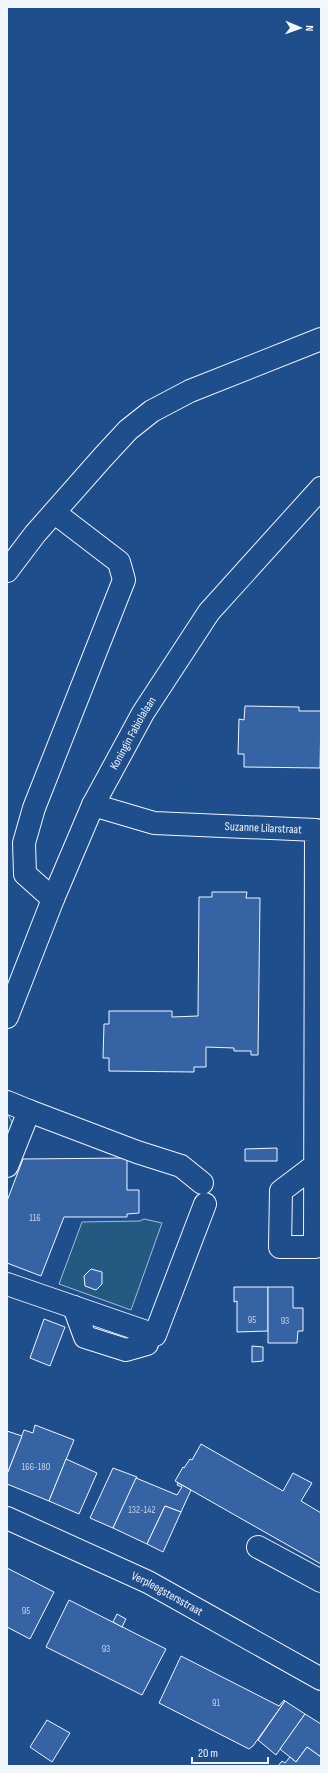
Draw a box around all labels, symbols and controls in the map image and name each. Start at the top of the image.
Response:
north arrow [280,8,320,48]
text: N [303,25,316,32]
street label: Koningin Fabiolalaan [107,694,160,772]
street label: Suzanne Lilarstraat [224,819,302,837]
house number: 116 [29,1212,41,1224]
house number: 95 [248,1314,256,1326]
house number: 93 [281,1315,289,1327]
house number: 166-180 [22,1461,50,1473]
house number: 132-142 [128,1504,156,1516]
street label: Verpleegstersstraat [129,1568,206,1619]
house number: 95 [22,1605,30,1617]
house number: 93 [102,1643,110,1655]
house number: 91 [212,1697,220,1709]
scale bar [192,1739,268,1765]
text: 20 m [198,1746,218,1761]

